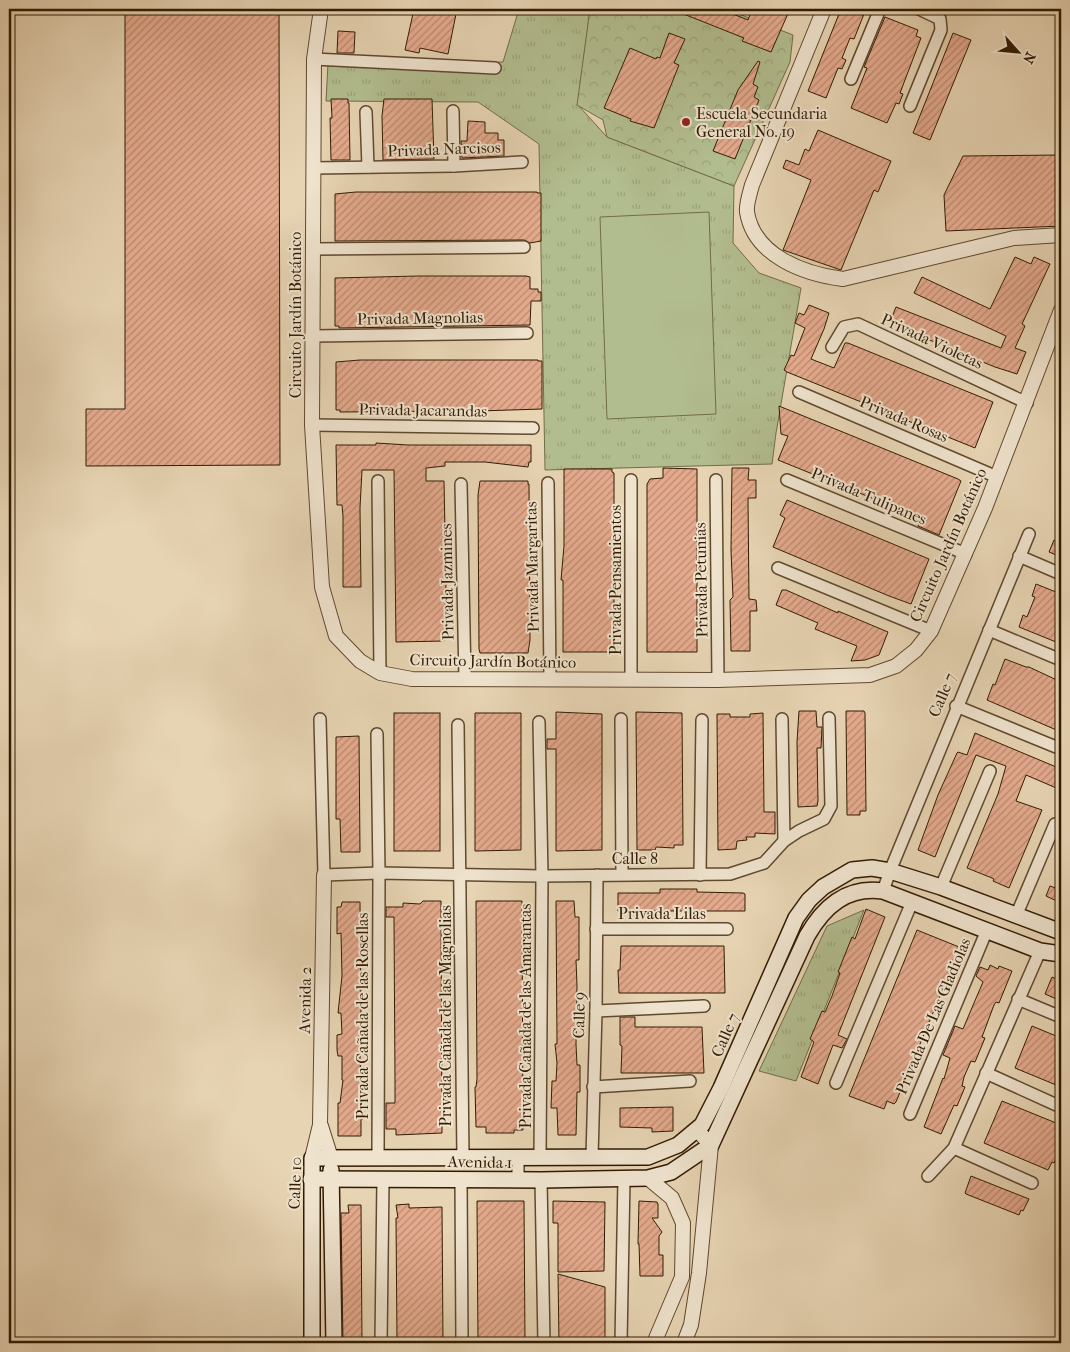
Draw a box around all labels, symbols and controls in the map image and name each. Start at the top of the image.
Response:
north arrow [992,28,1042,78]
text: N [1019,49,1039,67]
place label: Escuela Secundaria General No. 19 [696,104,828,141]
marker: Escuela Secundaria General No. 19 [680,116,692,128]
street label: Privada Narcisos [387,138,501,160]
street label: Circuito Jardín Botánico [286,232,305,398]
street label: Privada Magnolias [357,307,483,329]
street label: Privada Violetas [878,309,986,373]
street label: Privada Rosas [857,392,951,446]
street label: Privada Jacarandas [359,399,488,421]
street label: Privada Tulipanes [808,463,930,529]
street label: Circuito Jardín Botánico [905,465,991,625]
street label: Privada Margaritas [521,501,543,633]
street label: Privada Pensamientos [606,505,625,655]
street label: Privada Petunias [690,522,712,638]
street label: Privada Jazmines [436,523,458,641]
street label: Circuito Jardín Botánico [410,650,576,672]
street label: Calle 7 [924,670,960,720]
street label: Calle 8 [612,849,658,868]
street label: Privada Cañada de las Amarantas [516,904,535,1128]
street label: Privada Lilas [618,904,706,923]
street label: Privada Cañada de las Magnolias [436,905,455,1127]
street label: Privada Cañada de las Rosellas [353,913,372,1119]
street label: Privada De Las Gladiolas [891,935,975,1097]
street label: Avenida 2 [295,966,315,1035]
street label: Calle 9 [569,992,589,1038]
street label: Calle 7 [707,1010,743,1060]
street label: Avenida 1 [446,1152,513,1172]
street label: Calle 10 [285,1156,305,1210]

